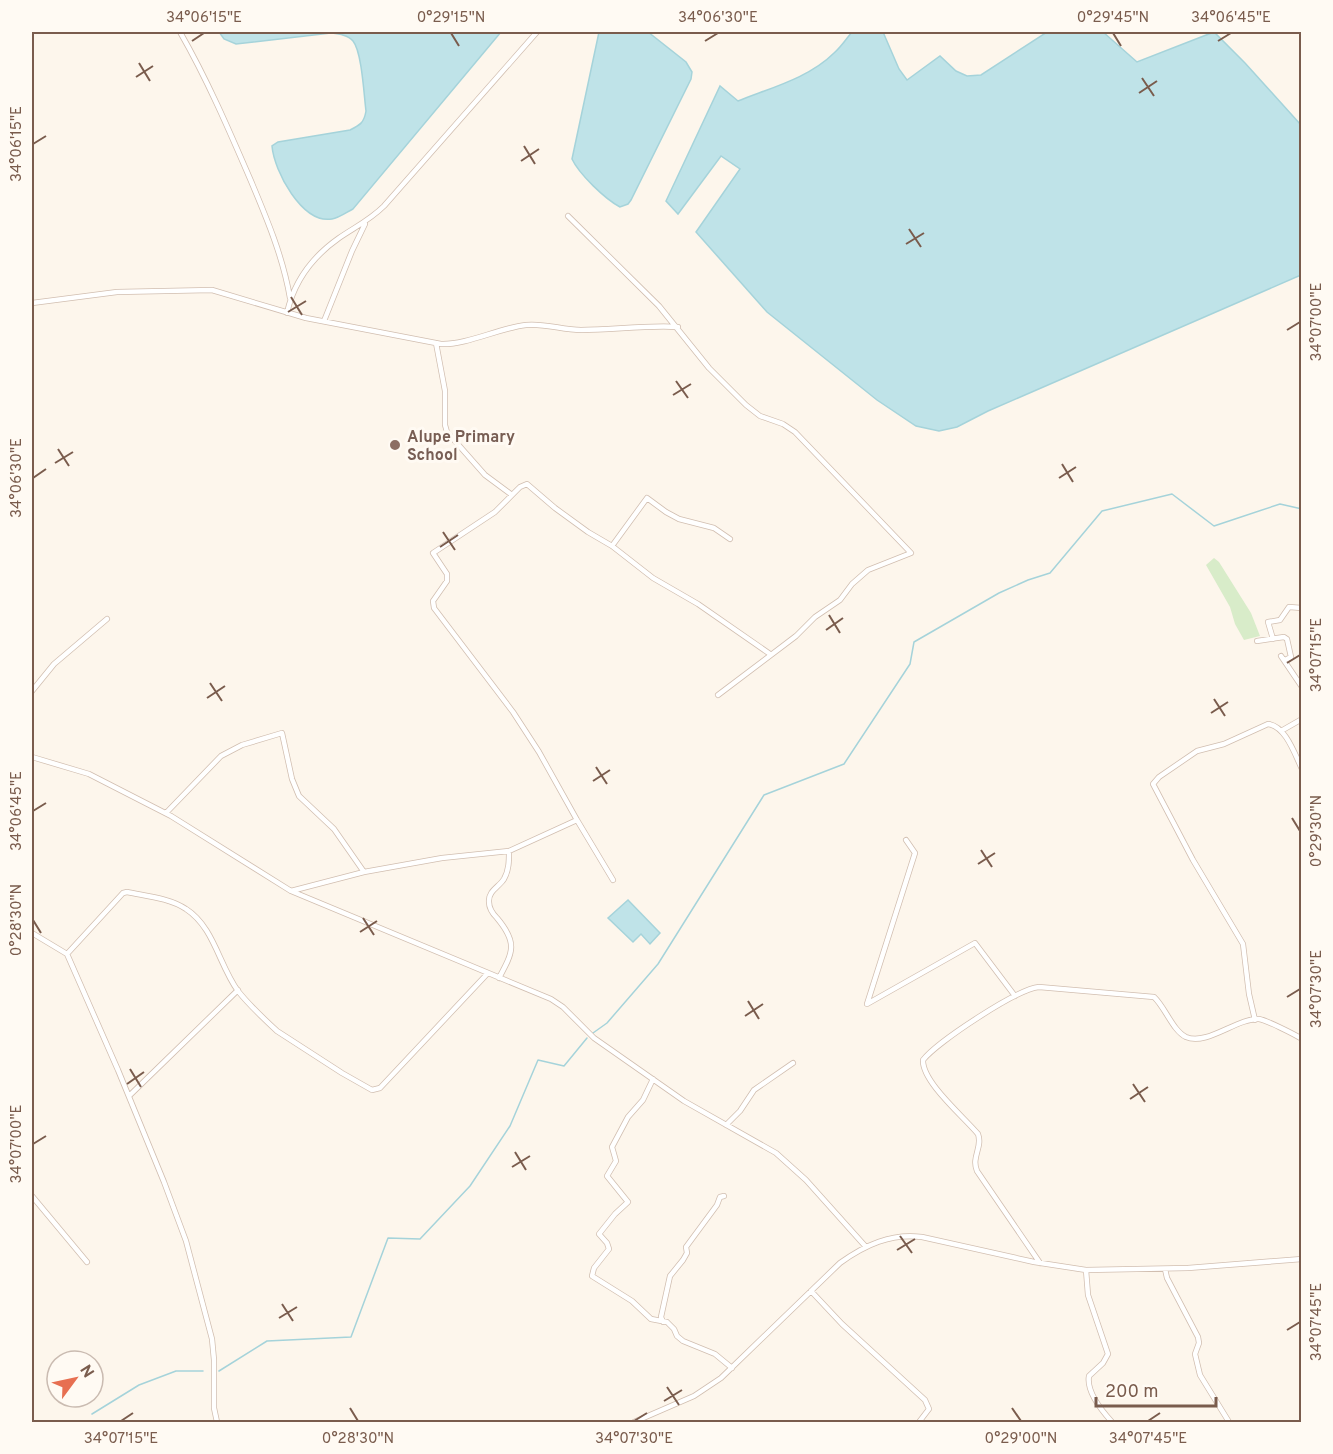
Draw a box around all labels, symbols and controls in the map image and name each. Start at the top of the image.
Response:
text: 34°06'15"E [166,9,242,28]
text: 0°29'15"N [417,9,485,28]
text: 34°06'30"E [678,9,758,28]
text: 0°29'45"N [1077,9,1149,28]
text: 34°06'45"E [1191,9,1271,28]
text: 34°06'15"E [8,106,27,182]
text: 34°07'00"E [1308,283,1327,361]
place label: Alupe Primary School [407,428,515,466]
text: 34°06'30"E [8,438,27,518]
marker: Alupe Primary School [388,438,402,452]
text: 34°07'15"E [1308,618,1327,692]
text: 34°06'45"E [8,771,27,851]
text: 0°29'30"N [1308,795,1327,867]
text: 0°28'30"N [8,884,27,956]
text: 34°07'30"E [1308,950,1327,1028]
text: 34°07'00"E [8,1105,27,1183]
text: 34°07'45"E [1308,1283,1327,1361]
north arrow [45,1349,105,1409]
text: N [74,1362,97,1382]
scale bar [1096,1370,1216,1408]
text: 200 m [1105,1381,1158,1404]
text: 34°07'15"E [84,1430,158,1449]
text: 0°28'30"N [322,1430,394,1449]
text: 34°07'30"E [595,1430,673,1449]
text: 0°29'00"N [985,1430,1057,1449]
text: 34°07'45"E [1109,1430,1187,1449]

